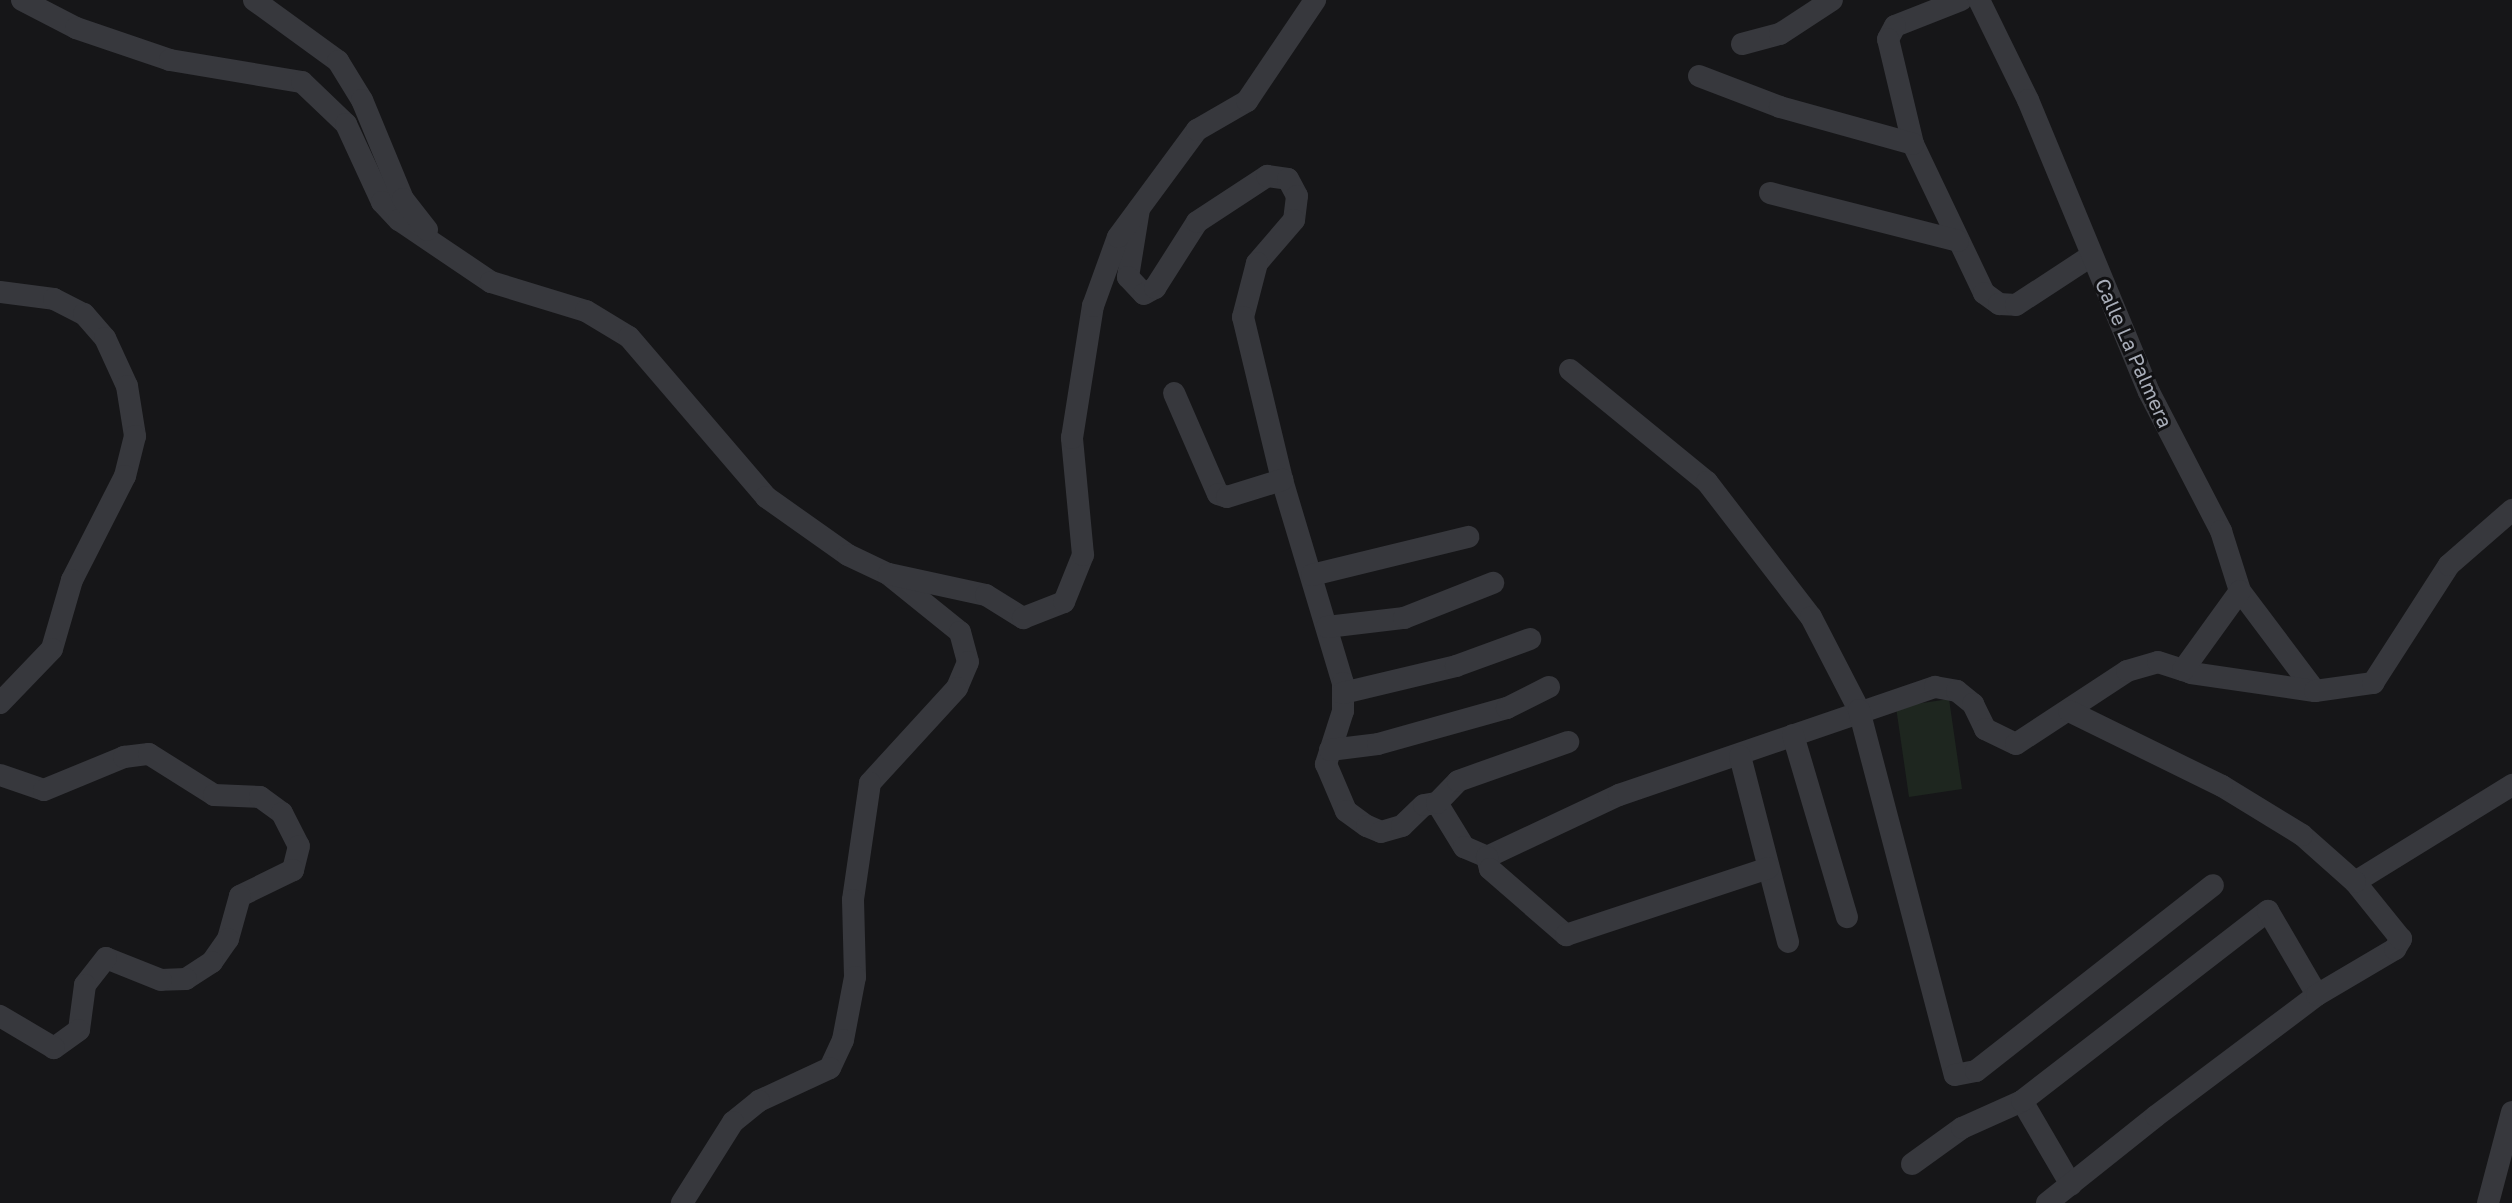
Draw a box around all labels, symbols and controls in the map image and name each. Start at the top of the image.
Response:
street label: Calle La Palmera [2090,275,2178,431]

